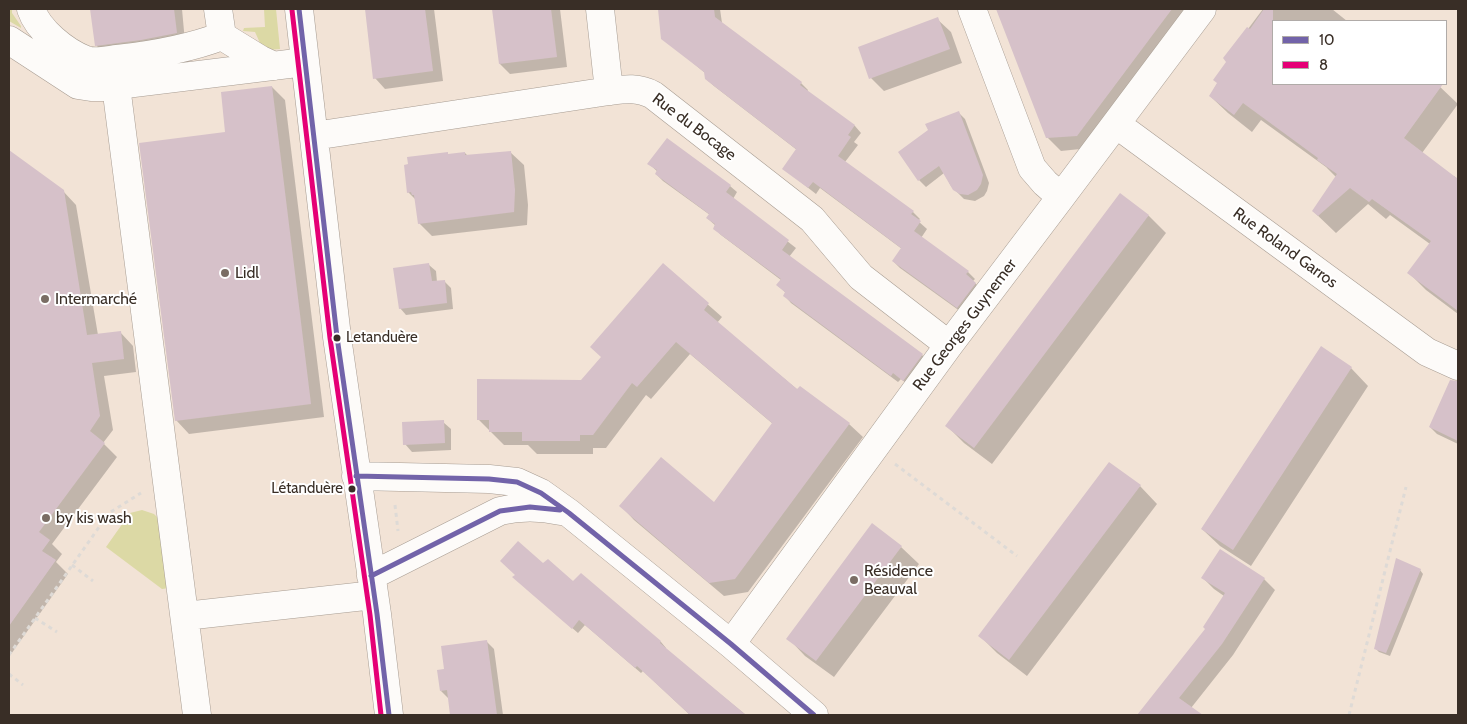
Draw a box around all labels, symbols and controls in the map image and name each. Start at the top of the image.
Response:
legend [1272,20,1447,85]
text: 10 [1319,31,1334,49]
text: 8 [1319,56,1328,74]
street label: Rue du Bocage [648,89,740,165]
street label: Rue Roland Garros [1229,204,1341,292]
street label: Rue Georges Guynemer [909,255,1021,395]
place label: Lidl [235,263,259,283]
marker: Lidl [219,267,231,279]
place label: Intermarché [55,289,137,309]
marker: Intermarché [39,293,51,305]
place label: Letanduère [346,329,418,347]
marker: Letanduère [332,333,342,343]
place label: Létanduère [271,480,343,498]
marker: Létanduère [347,484,357,494]
place label: by kis wash [56,508,132,528]
marker: by kis wash [40,512,52,524]
place label: Résidence Beauval [864,561,933,599]
marker: Résidence Beauval [848,574,860,586]

